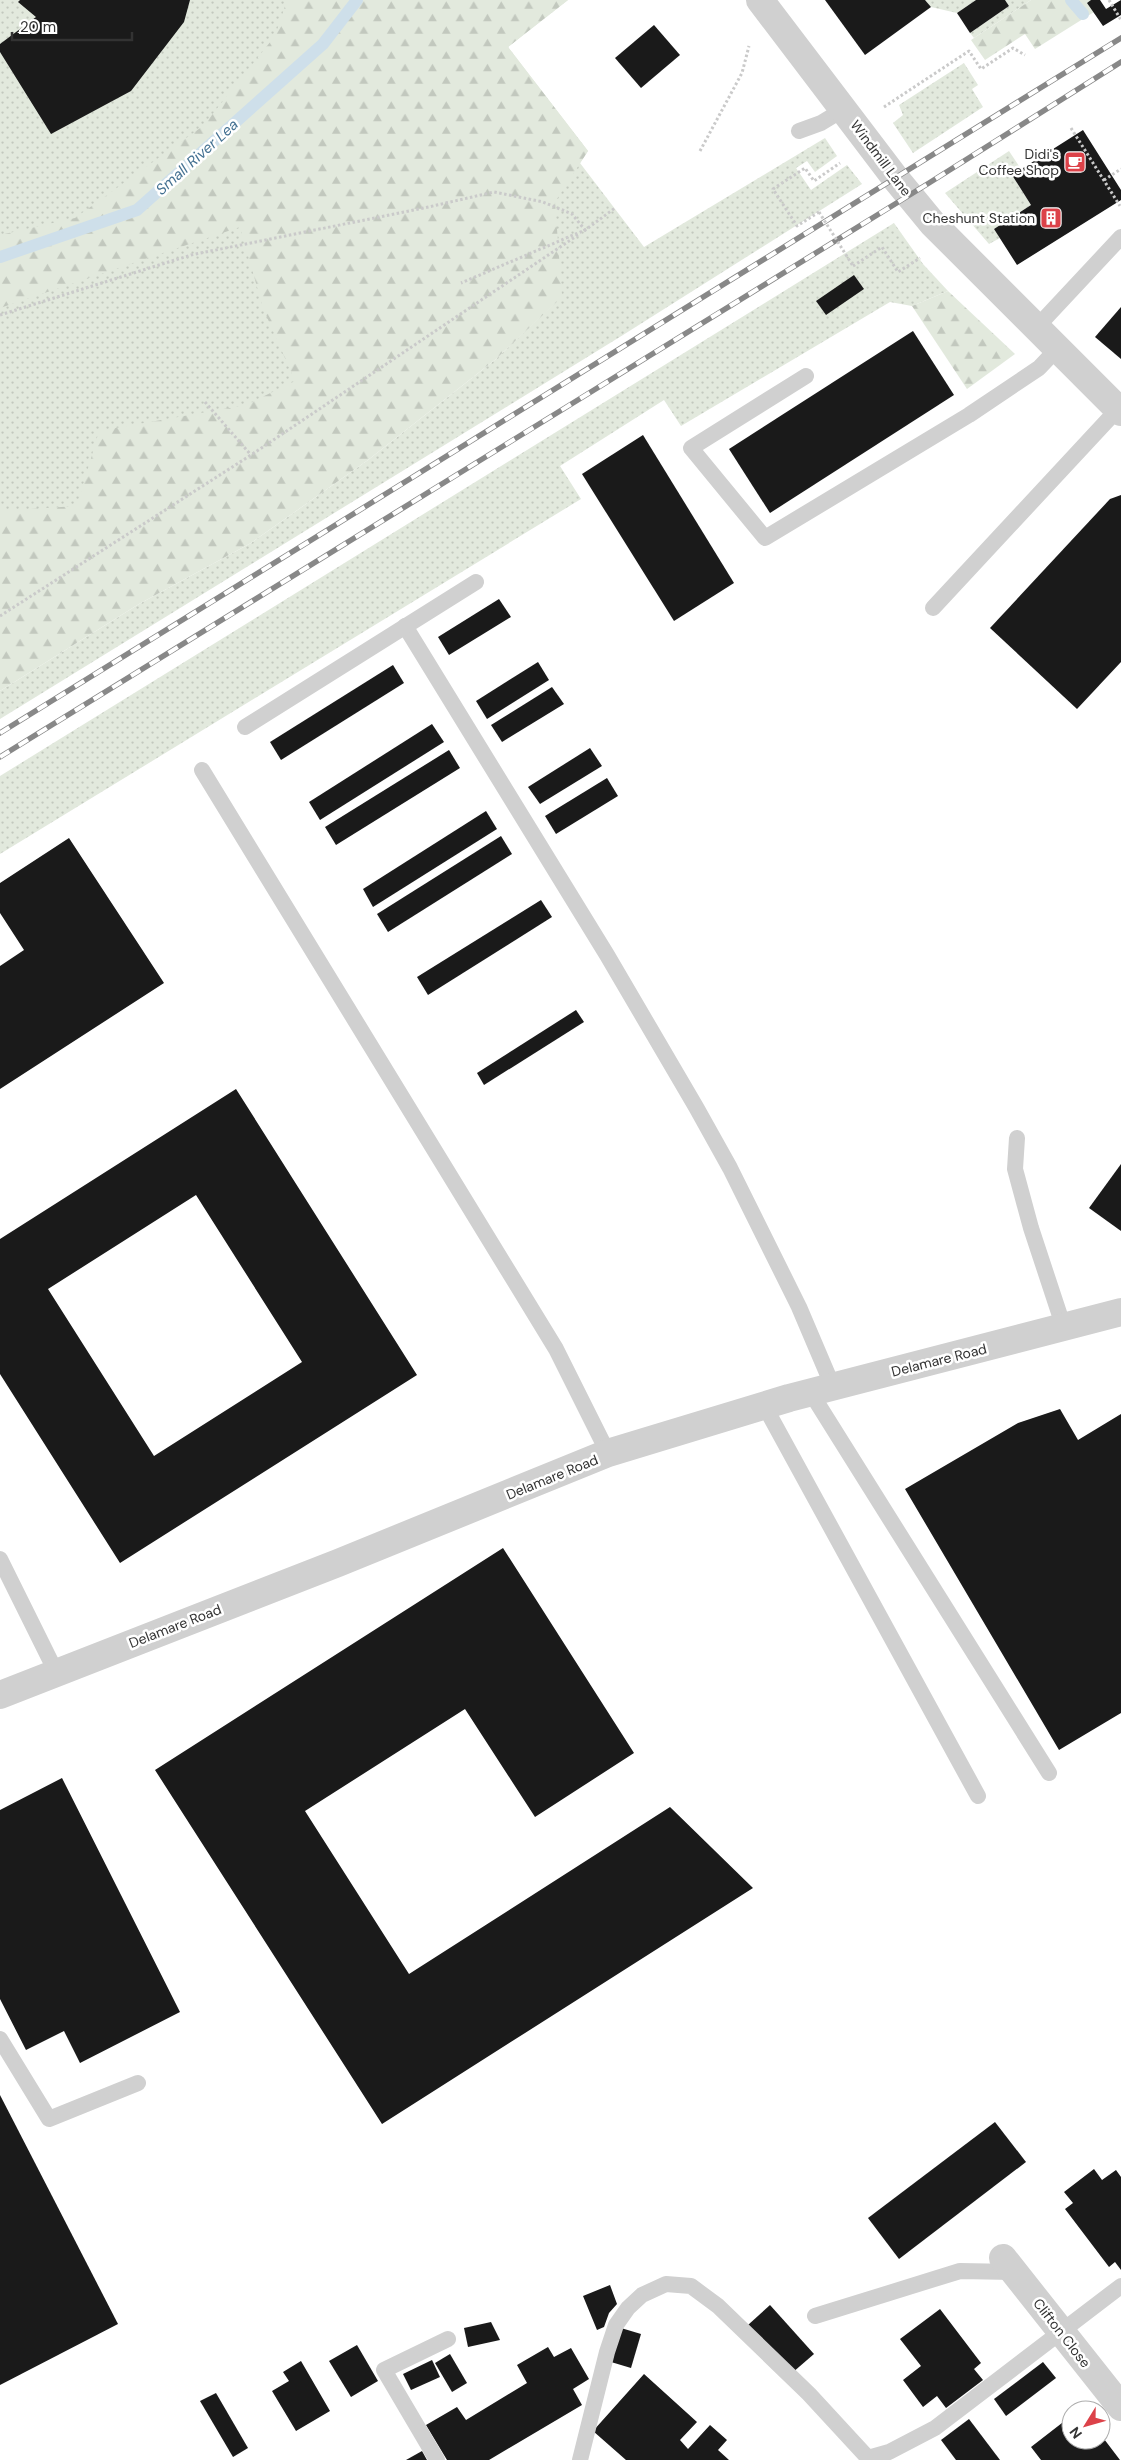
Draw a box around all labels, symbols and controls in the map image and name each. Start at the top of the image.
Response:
scale bar [12,10,132,42]
text: 20 m [20,17,56,37]
water label: Small River Lea [152,115,242,199]
street label: Windmill Lane [847,116,915,200]
place label: Didi's Coffee Shop [979,145,1059,179]
cafe icon: Didi's Coffee Shop [1063,150,1087,174]
building icon: Cheshunt Station [1039,206,1063,230]
place label: Cheshunt Station [922,209,1035,227]
street label: Delamare Road [889,1339,989,1381]
street label: Delamare Road [503,1450,601,1504]
street label: Delamare Road [126,1600,224,1652]
street label: Clifton Close [1029,2295,1095,2371]
north arrow [1061,2400,1111,2450]
text: N [1065,2423,1086,2442]

